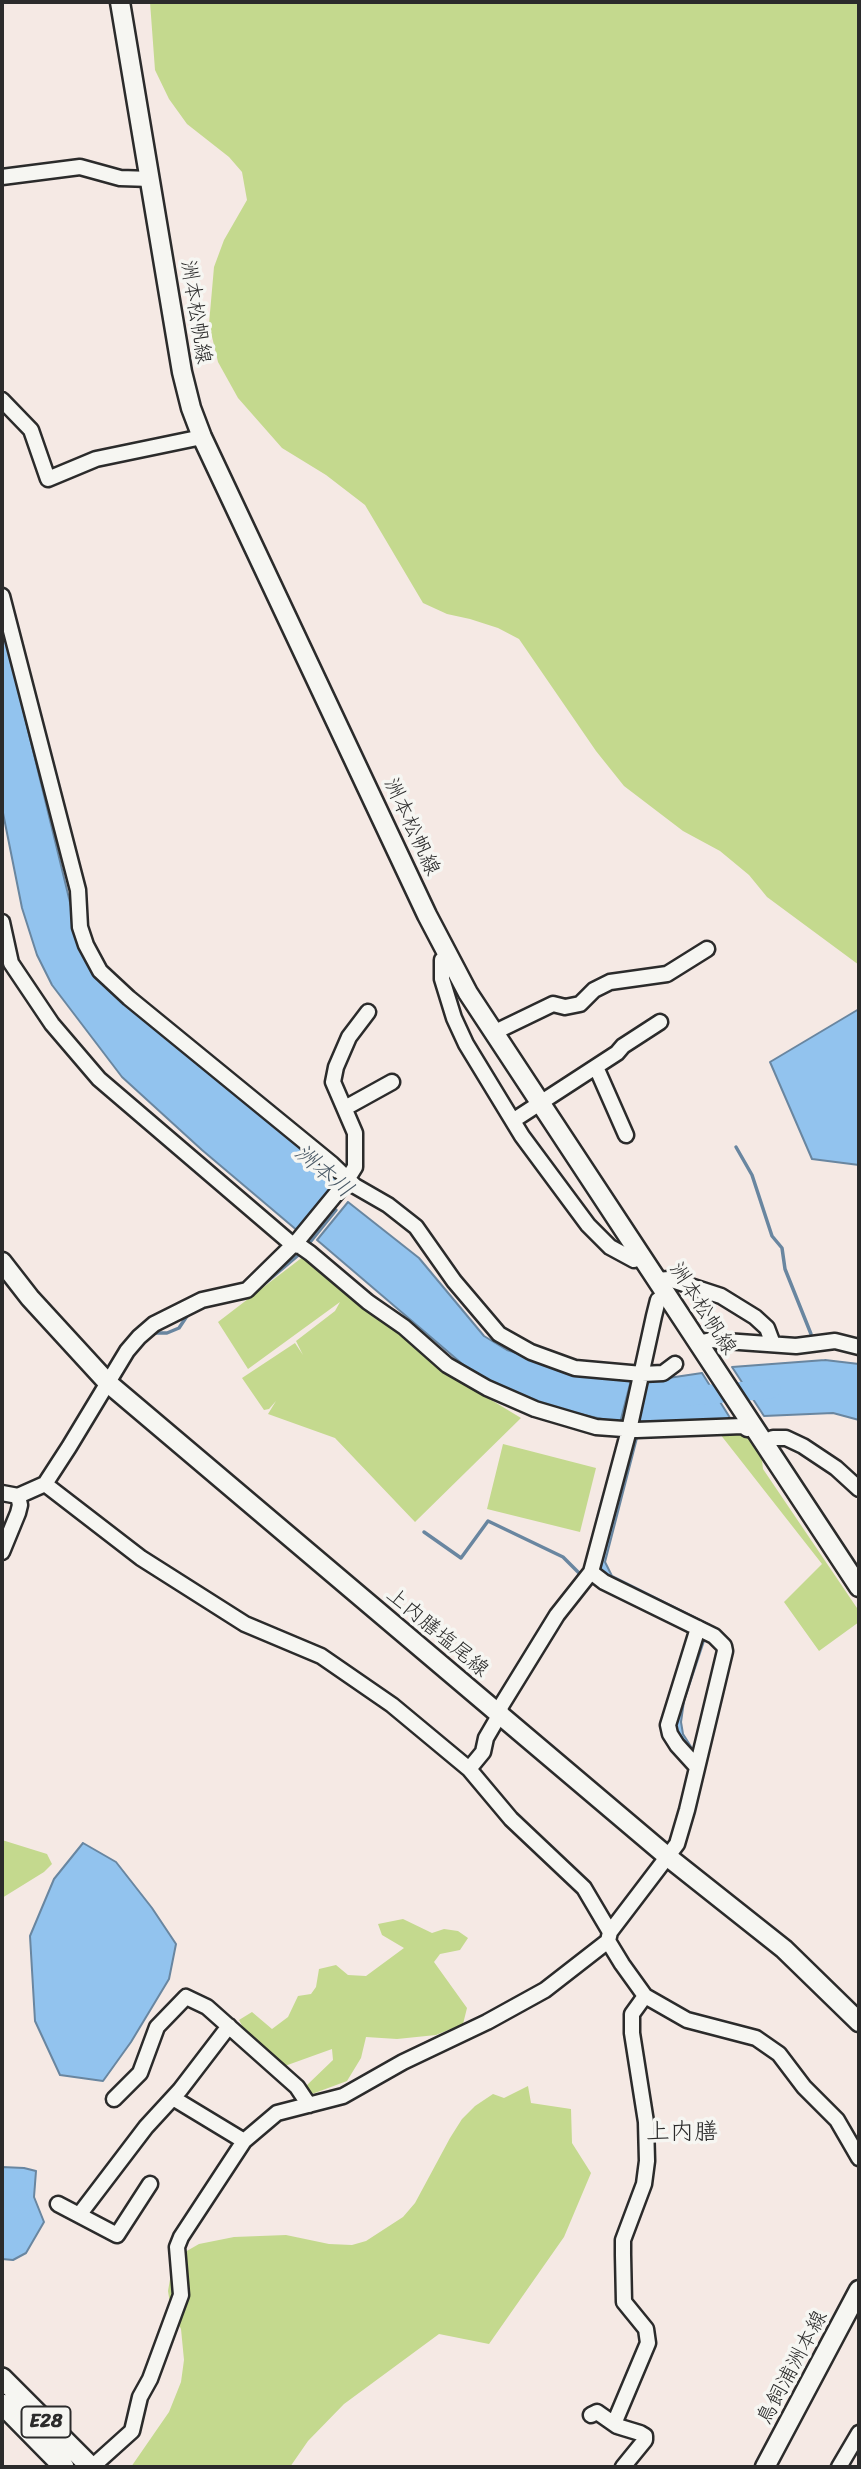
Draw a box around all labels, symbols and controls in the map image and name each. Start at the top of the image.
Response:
street label: 洲本松帆線 [174,258,216,366]
street label: 洲本松帆線 [377,774,445,880]
water label: 洲本川 [288,1139,358,1205]
street label: 洲本松帆線 [663,1258,741,1360]
street label: 上内膳塩尾線 [381,1583,493,1683]
district label: 上内膳 [646,2119,718,2147]
street label: 鳥飼浦洲本線 [752,2306,834,2430]
road number: E28 [22,2406,70,2438]

